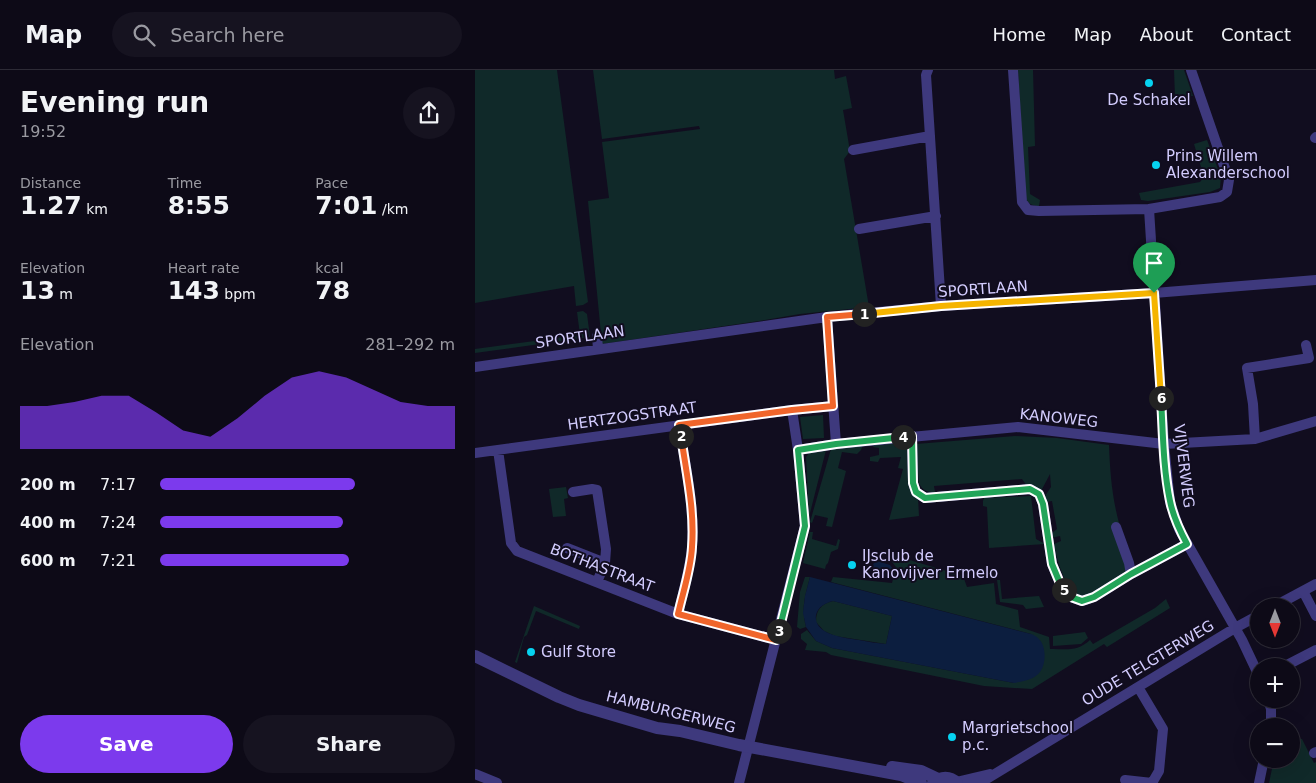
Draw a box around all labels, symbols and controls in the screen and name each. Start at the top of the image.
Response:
search box [112,12,462,57]
text: Map [25,21,82,49]
icon: search [130,21,158,49]
text: Search here [170,24,284,46]
text: Home [993,24,1046,45]
text: Map [1074,24,1112,45]
text: About [1140,24,1193,45]
text: Contact [1221,24,1291,45]
marker: De Schakel [1143,77,1155,89]
text: Evening run [20,86,209,119]
button: share [403,87,455,139]
place label: De Schakel [1107,91,1191,109]
text: 19:52 [20,122,66,141]
place label: Prins Willem Alexanderschool [1166,147,1290,182]
marker: Prins Willem Alexanderschool [1150,159,1162,171]
text: Distance [20,175,81,191]
text: Time [168,175,202,191]
text: Pace [315,175,348,191]
text: 1.27 [20,191,82,220]
text: 8:55 [168,191,230,220]
text: 7:01 [315,191,378,220]
text: km [82,201,108,217]
text: /km [378,201,408,217]
pin [1133,242,1175,293]
icon: arrive [1140,249,1168,277]
text: Elevation [20,260,85,276]
text: Heart rate [168,260,240,276]
text: kcal [315,260,344,276]
text: 13 [20,276,55,305]
text: 143 [168,276,220,305]
text: 78 [315,276,350,305]
street label: SPORTLAAN [938,277,1028,301]
text: m [55,286,73,302]
text: bpm [220,286,256,302]
pin: 1 [851,302,877,326]
text: 1 [860,306,869,322]
street label: SPORTLAAN [534,322,626,352]
text: Elevation [20,335,94,354]
text: 281–292 m [365,335,455,354]
pin: 6 [1149,386,1173,410]
text: 6 [1157,390,1166,406]
street label: HERTZOGSTRAAT [566,398,699,434]
street label: KANOWEG [1019,405,1099,431]
street label: VIJVERWEG [1170,423,1198,509]
pin: 2 [669,424,693,448]
pin: 4 [891,424,915,450]
text: 2 [677,428,686,444]
text: 4 [899,429,908,445]
text: 200 m [20,475,76,494]
text: 7:17 [100,475,136,494]
text: 400 m [20,513,76,532]
text: 7:24 [100,513,136,532]
street label: BOTHASTRAAT [547,540,657,596]
place label: IJsclub de Kanovijver Ermelo [862,547,998,582]
text: 600 m [20,551,76,570]
text: 7:21 [100,551,136,570]
marker: IJsclub de Kanovijver Ermelo [846,559,858,571]
pin: 5 [1051,578,1077,602]
text: 5 [1060,582,1069,598]
north arrow [1250,598,1300,648]
map controls [1250,598,1300,768]
street label: OUDE TELGTERWEG [1079,616,1217,710]
pin: 3 [767,618,791,644]
text: 3 [775,623,784,639]
place label: Gulf Store [541,643,616,661]
marker: Gulf Store [525,646,537,658]
button: + [1250,658,1300,708]
street label: HAMBURGERWEG [604,687,738,737]
button: Save [20,715,233,773]
button: Share [243,715,455,773]
button: − [1250,718,1300,768]
place label: Margrietschool p.c. [962,719,1073,754]
marker: Margrietschool p.c. [946,731,958,743]

